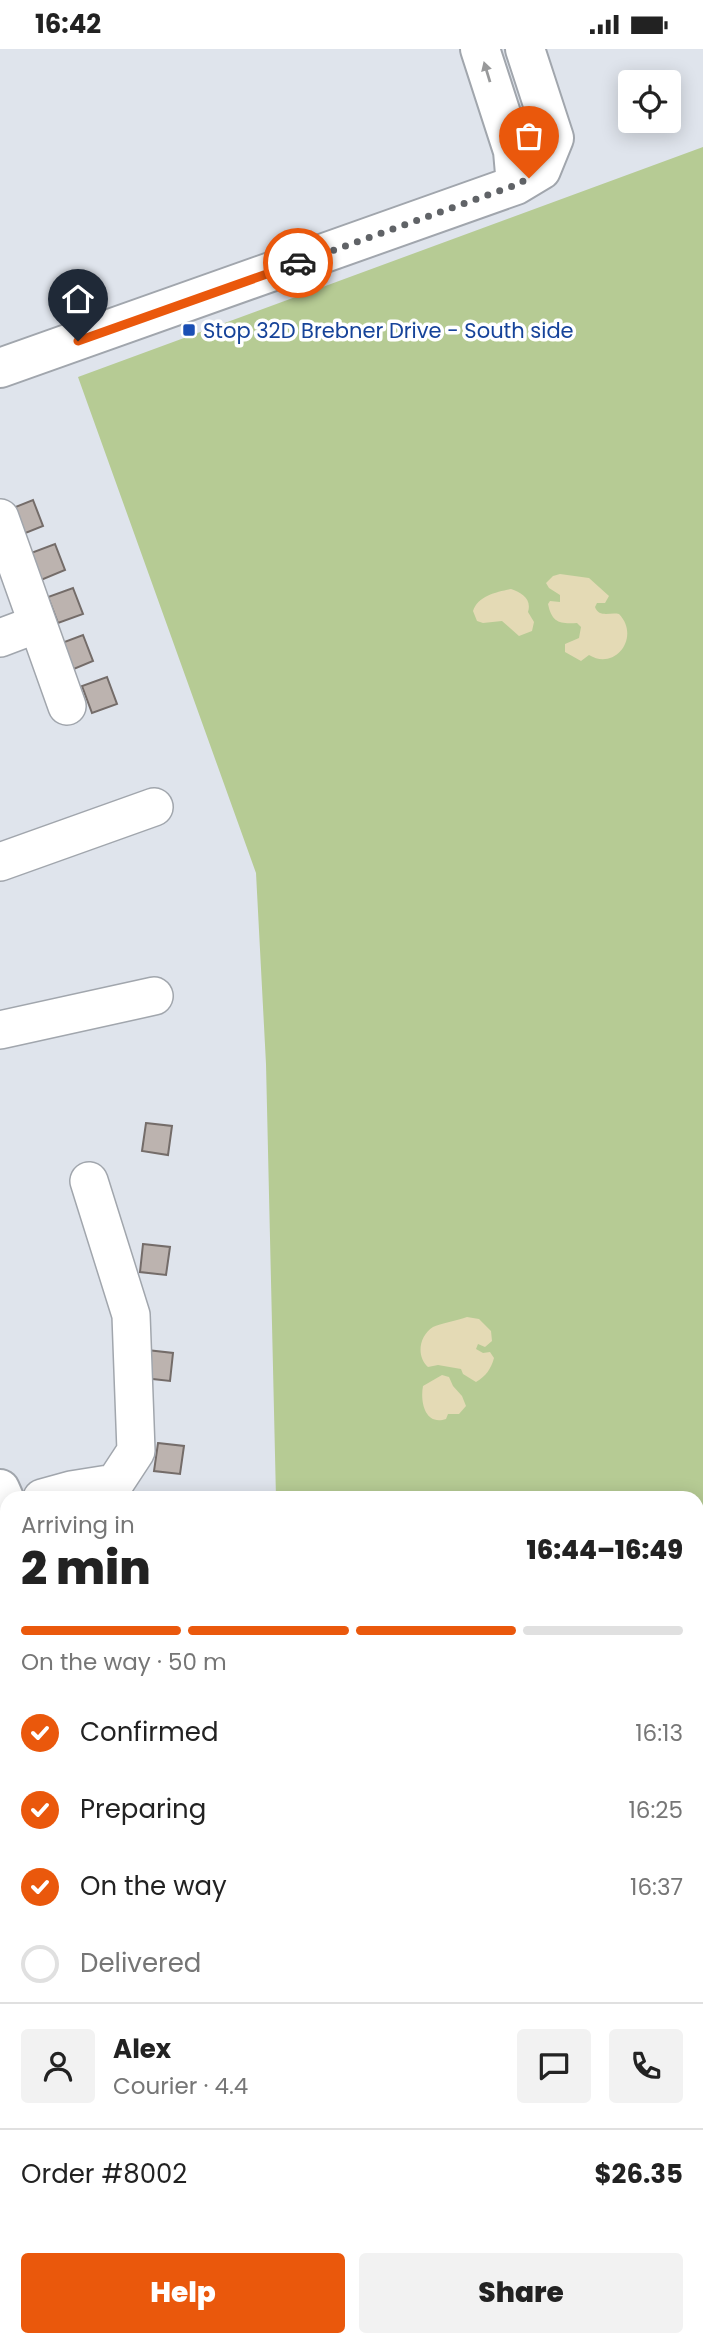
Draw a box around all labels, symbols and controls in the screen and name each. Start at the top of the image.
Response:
text: 16:42 [35,6,101,42]
one-way arrow [481,62,492,83]
map controls [618,70,681,133]
button: locate [618,70,681,133]
pin [499,106,559,178]
icon: bag [510,117,548,155]
courier [263,228,333,298]
icon: car [279,244,317,282]
pin [48,269,108,341]
icon: home [59,280,97,318]
place label: Stop 32D Brebner Drive - South side [203,316,574,345]
marker: Stop 32D Brebner Drive - South side [181,322,197,338]
text: Arriving in [21,1509,135,1541]
text: 16:44–16:49 [527,1532,683,1568]
text: 2 min [21,1536,151,1600]
text: On the way · 50 m [21,1646,227,1678]
icon: check [21,1714,59,1752]
text: Confirmed [80,1714,218,1750]
text: 16:13 [635,1717,683,1749]
icon: check [21,1791,59,1829]
text: Preparing [80,1791,206,1827]
text: 16:25 [628,1794,683,1826]
icon: check [21,1868,59,1906]
text: On the way [80,1868,227,1904]
text: 16:37 [630,1871,683,1903]
text: Delivered [80,1945,201,1981]
button: person [21,2029,95,2103]
button: chat [517,2029,591,2103]
button: phone [609,2029,683,2103]
text: Alex [113,2031,171,2067]
text: Courier · 4.4 [113,2070,248,2102]
text: Order #8002 [21,2156,187,2192]
text: $26.35 [595,2156,683,2192]
button: Help [21,2253,345,2333]
button: Share [359,2253,683,2333]

